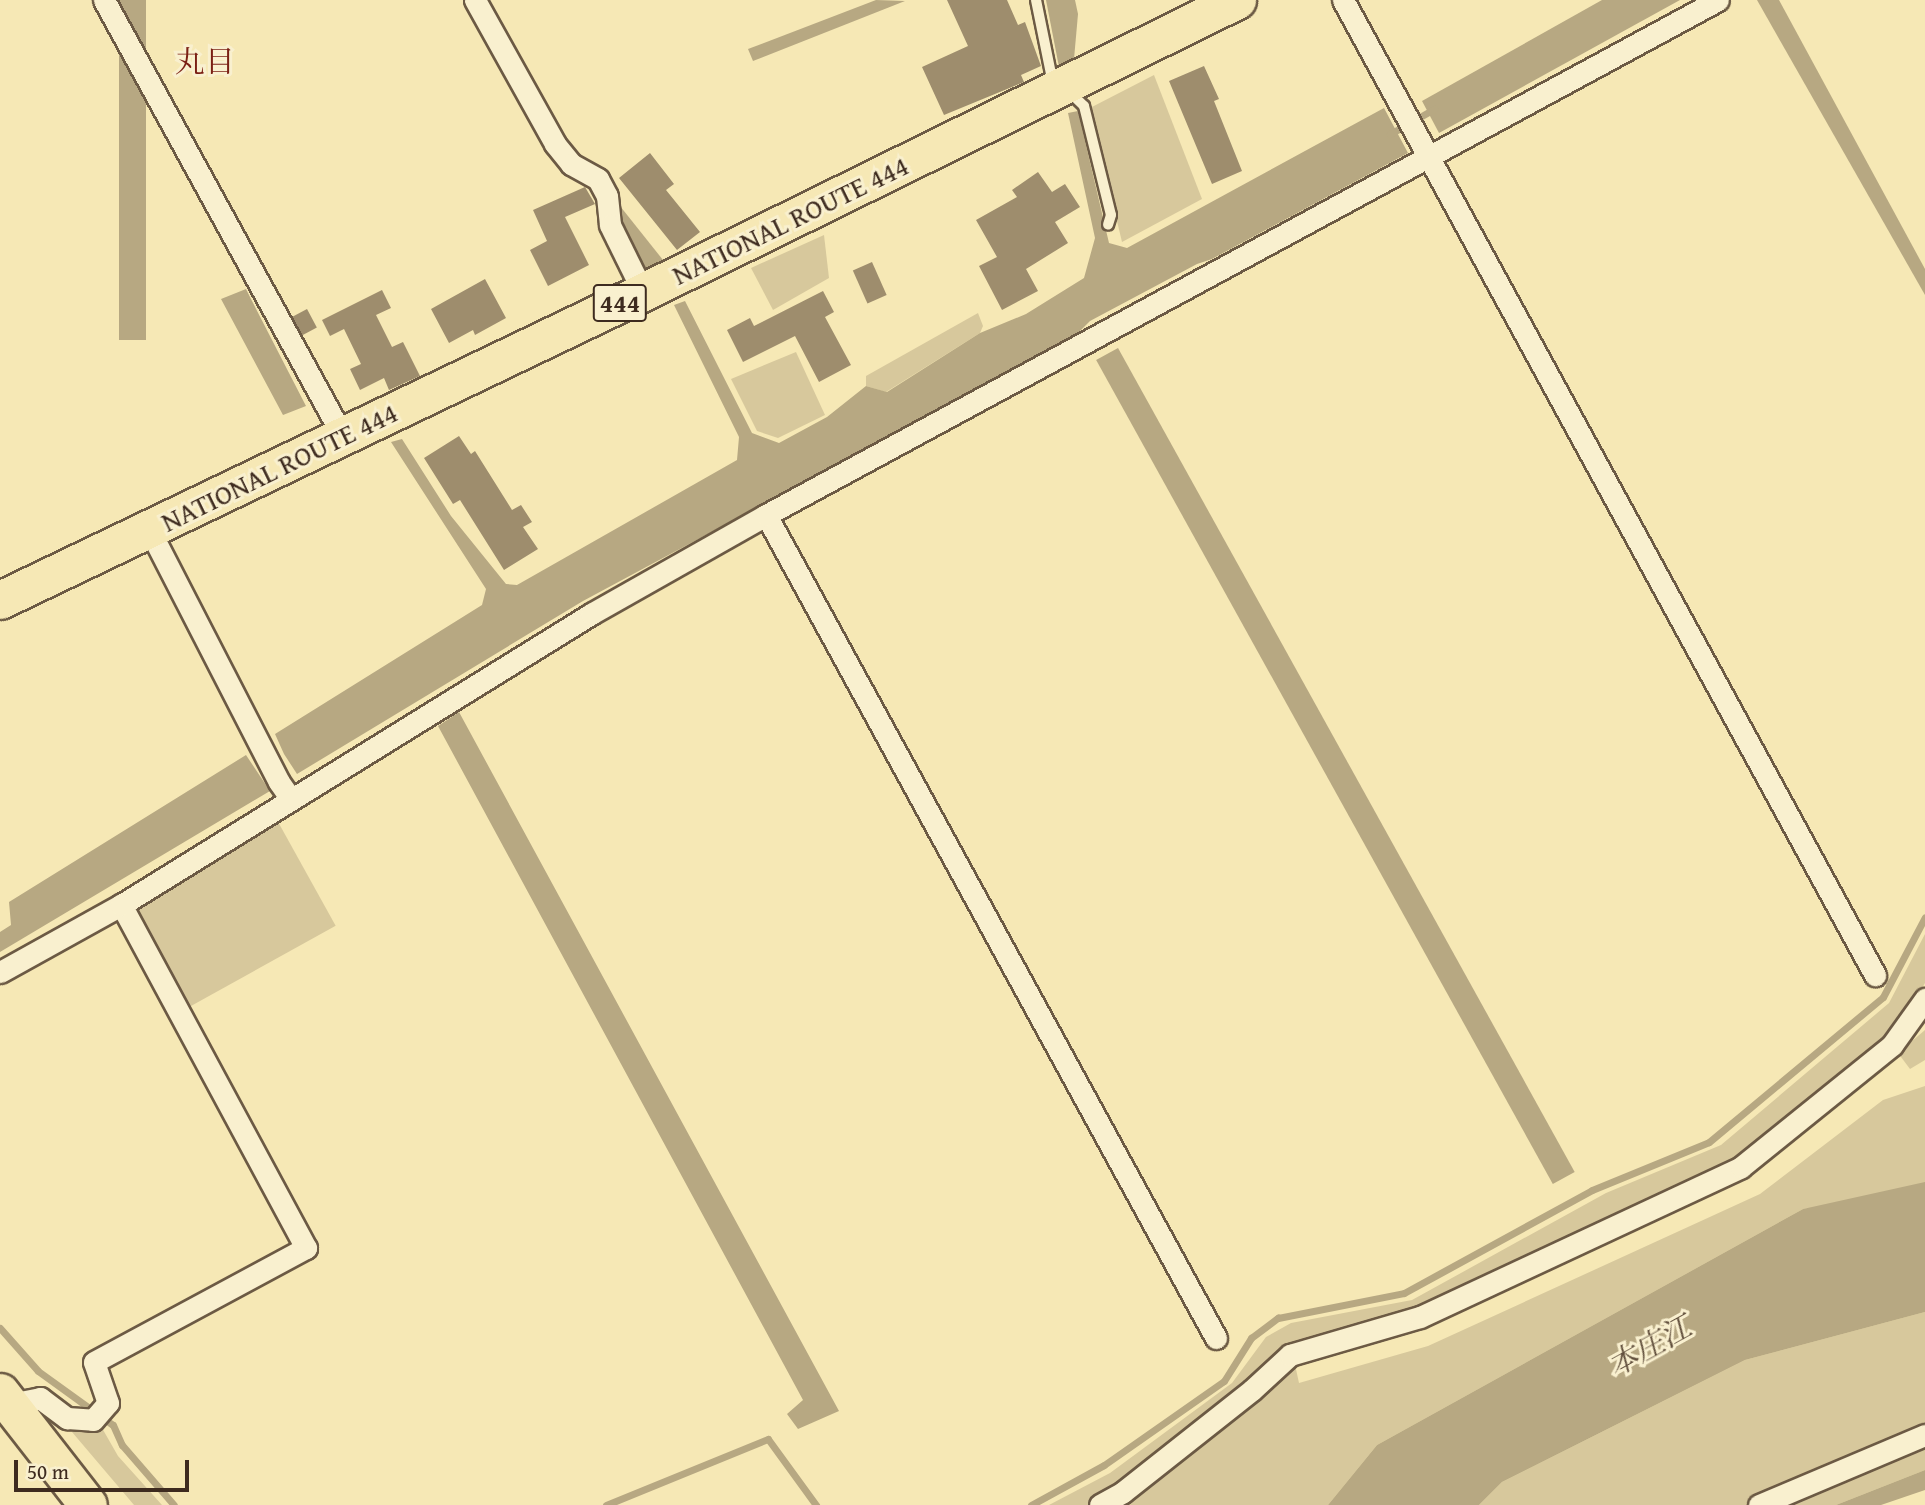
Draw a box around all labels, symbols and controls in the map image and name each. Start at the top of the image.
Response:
district label: 丸目 [175,43,235,79]
street label: NATIONAL ROUTE 444 [667,148,913,292]
road number: 444 [592,280,648,326]
street label: NATIONAL ROUTE 444 [156,395,402,539]
water label: 本庄江 [1601,1308,1697,1384]
scale bar [18,1446,192,1490]
text: 50 m [27,1456,69,1487]

